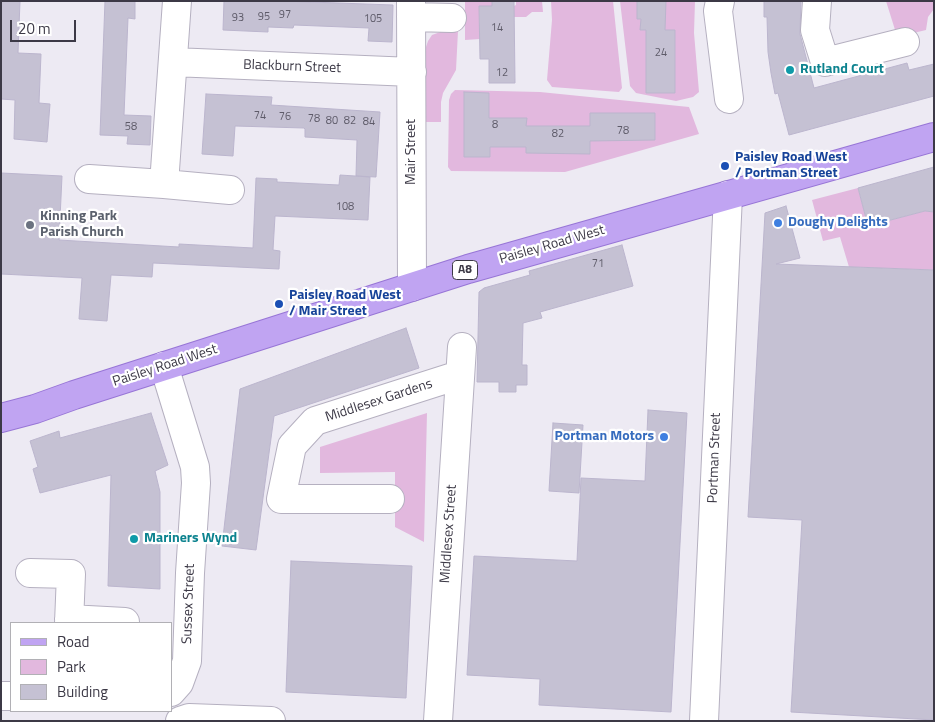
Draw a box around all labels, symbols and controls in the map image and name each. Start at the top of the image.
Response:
house number: 97 [279,8,291,22]
scale bar [12,10,79,42]
house number: 95 [258,10,270,24]
house number: 93 [232,11,244,25]
house number: 105 [364,12,382,26]
text: 20 m [18,17,51,40]
house number: 14 [491,21,503,35]
house number: 24 [655,46,667,60]
street label: Blackburn Street [243,57,341,77]
place label: Rutland Court [800,62,884,78]
marker: Rutland Court [784,64,796,76]
house number: 12 [496,66,508,80]
house number: 74 [254,109,266,123]
house number: 76 [279,110,291,124]
house number: 78 [308,112,320,126]
house number: 80 [326,114,338,128]
house number: 82 [344,114,356,128]
house number: 84 [363,115,375,129]
house number: 8 [492,118,498,132]
street label: Mair Street [404,119,420,185]
house number: 58 [125,120,137,134]
house number: 78 [617,124,629,138]
house number: 82 [552,127,564,141]
place label: Paisley Road West / Portman Street [735,150,847,182]
marker: Paisley Road West / Portman Street [719,160,731,172]
house number: 108 [336,200,354,214]
place label: Kinning Park Parish Church [40,209,124,242]
place label: Doughy Delights [788,215,888,231]
marker: Doughy Delights [772,217,784,229]
marker: Kinning Park Parish Church [24,219,36,231]
street label: Paisley Road West [497,222,607,268]
house number: 71 [592,257,604,271]
road number: A8 [452,260,478,280]
place label: Paisley Road West / Mair Street [289,288,401,321]
marker: Paisley Road West / Mair Street [273,298,285,310]
street label: Paisley Road West [111,341,219,391]
street label: Middlesex Gardens [323,376,435,426]
street label: Portman Street [705,412,725,504]
place label: Portman Motors [555,429,654,445]
marker: Portman Motors [658,431,670,443]
street label: Middlesex Street [437,484,461,584]
place label: Mariners Wynd [144,531,237,547]
marker: Mariners Wynd [128,533,140,545]
street label: Sussex Street [179,563,199,645]
legend [10,622,172,712]
text: Road [57,630,89,653]
text: Park [57,655,86,678]
text: Building [57,680,108,703]

